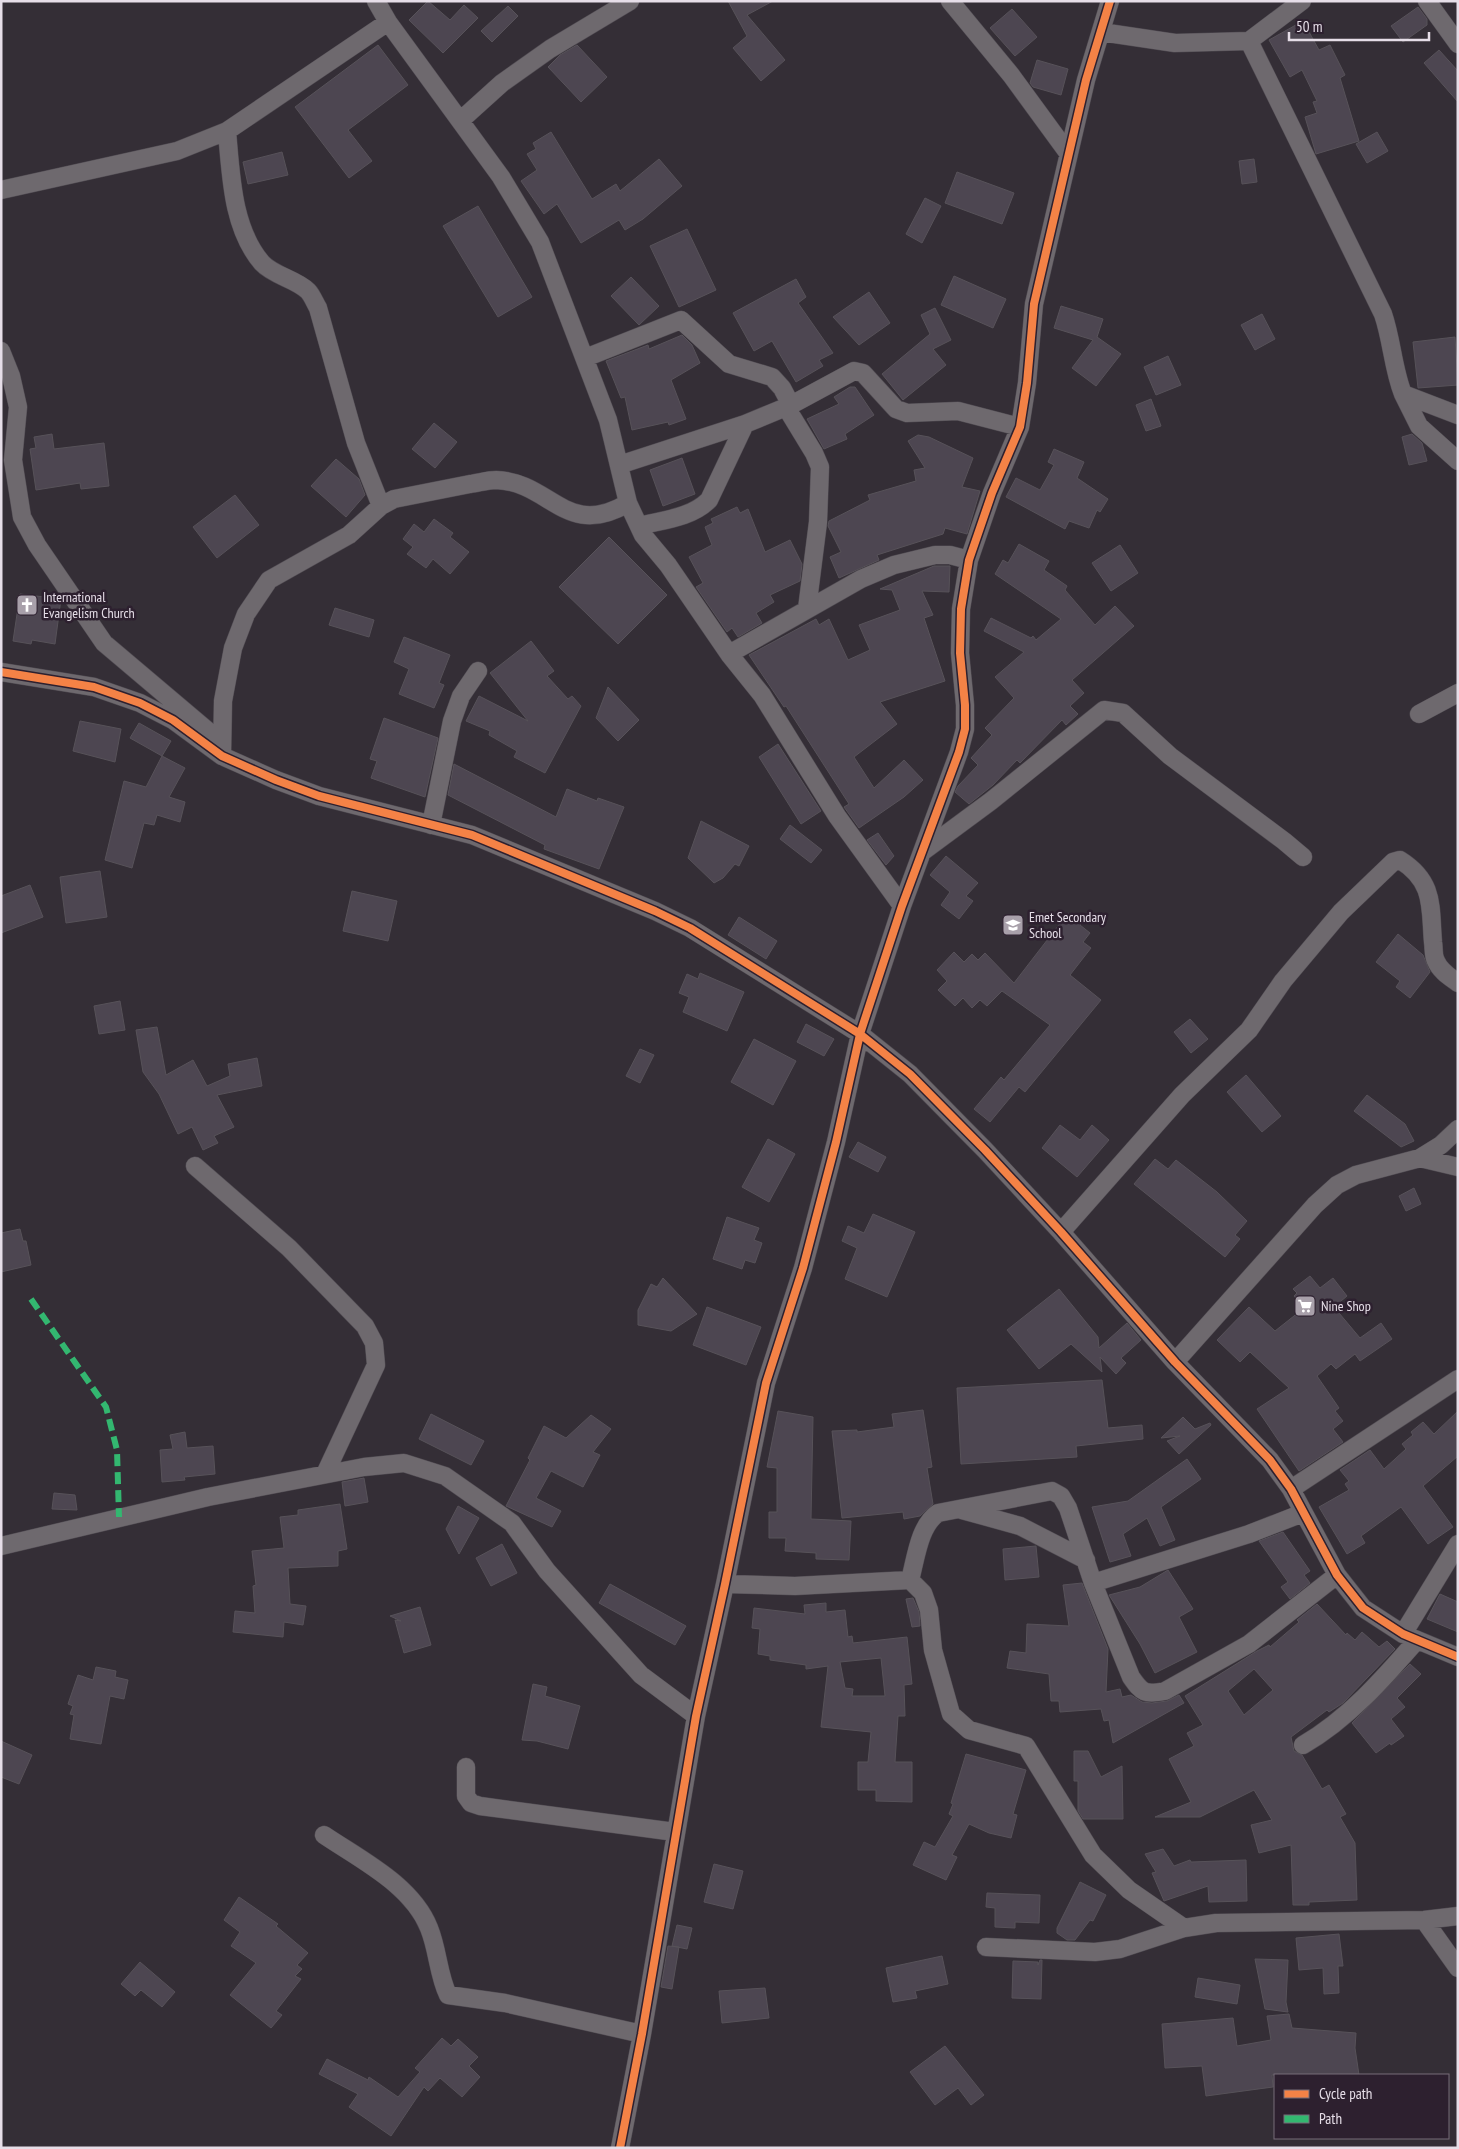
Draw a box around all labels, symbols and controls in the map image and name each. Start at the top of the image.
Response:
scale bar [1289,10,1429,42]
text: 50 m [1296,17,1322,36]
place label: International Evangelism Church [43,588,135,622]
church icon: International Evangelism Church [15,593,39,617]
place label: Emet Secondary School [1029,908,1107,942]
school or university icon: Emet Secondary School [1001,913,1025,937]
supermarket icon: Nine Shop [1293,1294,1317,1318]
place label: Nine Shop [1321,1297,1371,1315]
legend [1274,2074,1449,2139]
text: Cycle path [1319,2084,1372,2103]
text: Path [1319,2109,1342,2128]

